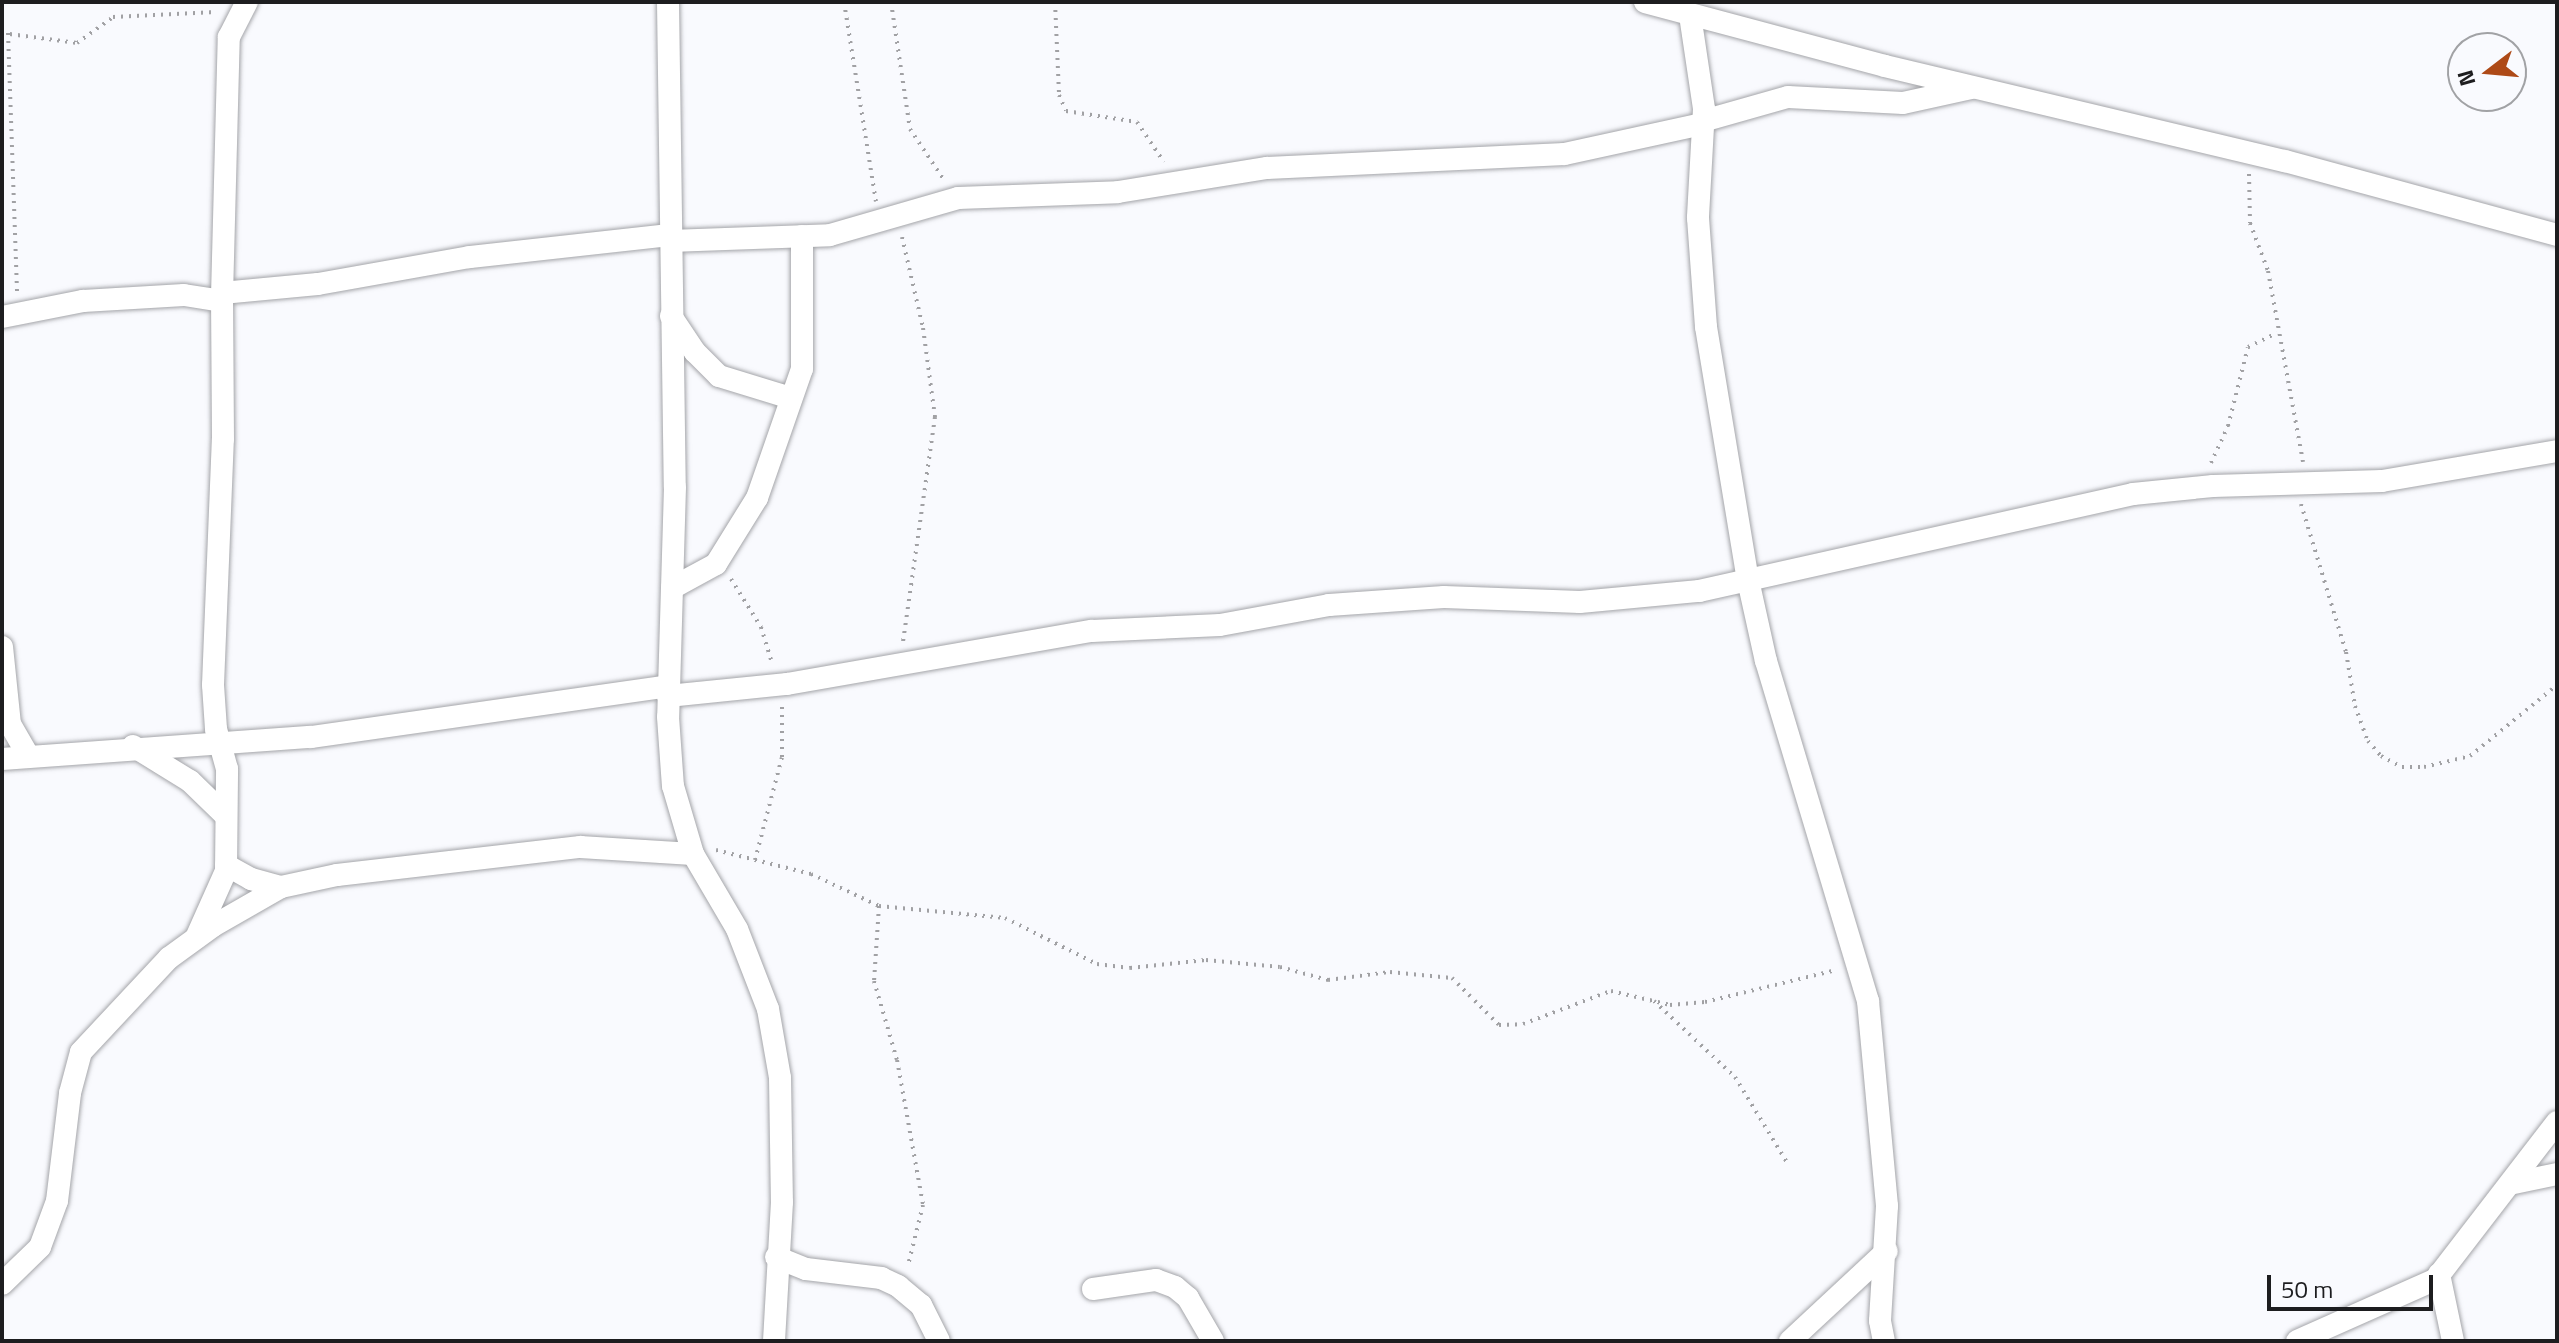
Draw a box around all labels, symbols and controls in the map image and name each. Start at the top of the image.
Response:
north arrow [2447,32,2527,112]
text: N [2447,66,2484,90]
scale bar [2271,1259,2437,1309]
text: 50 m [2281,1271,2333,1307]

